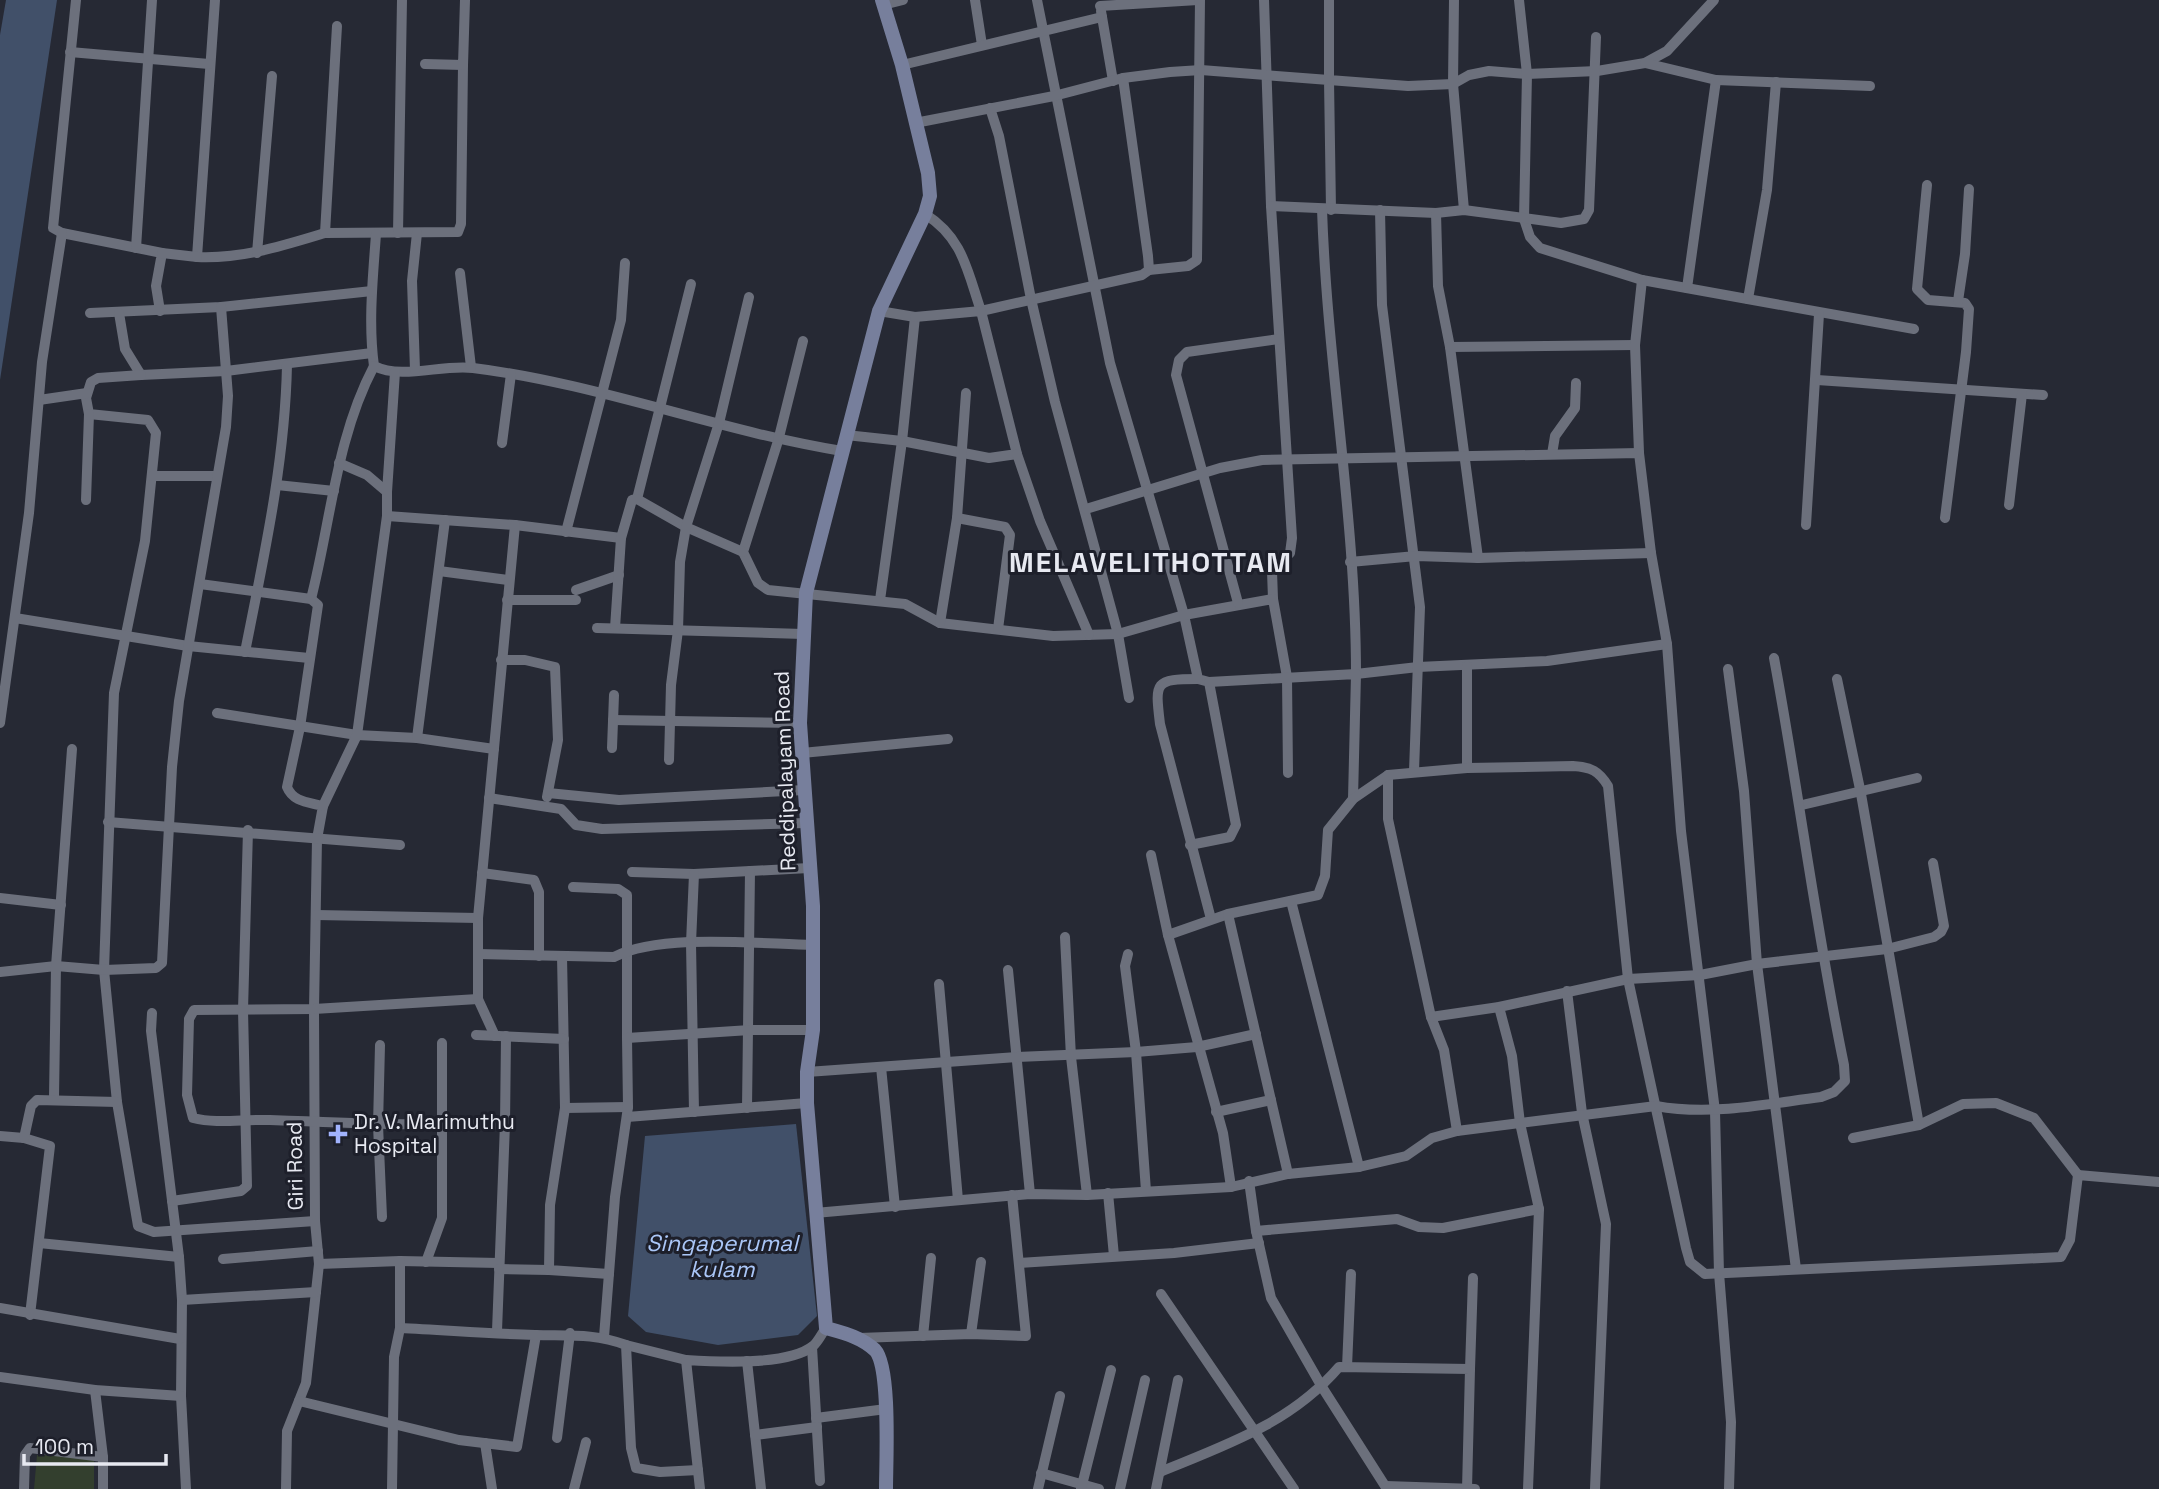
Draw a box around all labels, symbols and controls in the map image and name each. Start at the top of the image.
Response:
district label: MELAVELITHOTTAM [1009,544,1293,580]
street label: Reddipalayam Road [768,670,801,872]
place label: Dr. V. Marimuthu Hospital [354,1108,515,1159]
street label: Giri Road [280,1121,309,1211]
marker: Dr. V. Marimuthu Hospital [328,1124,348,1144]
water label: Singaperumal kulam [646,1228,800,1284]
scale bar [24,1422,166,1466]
text: 100 m [35,1433,94,1460]

